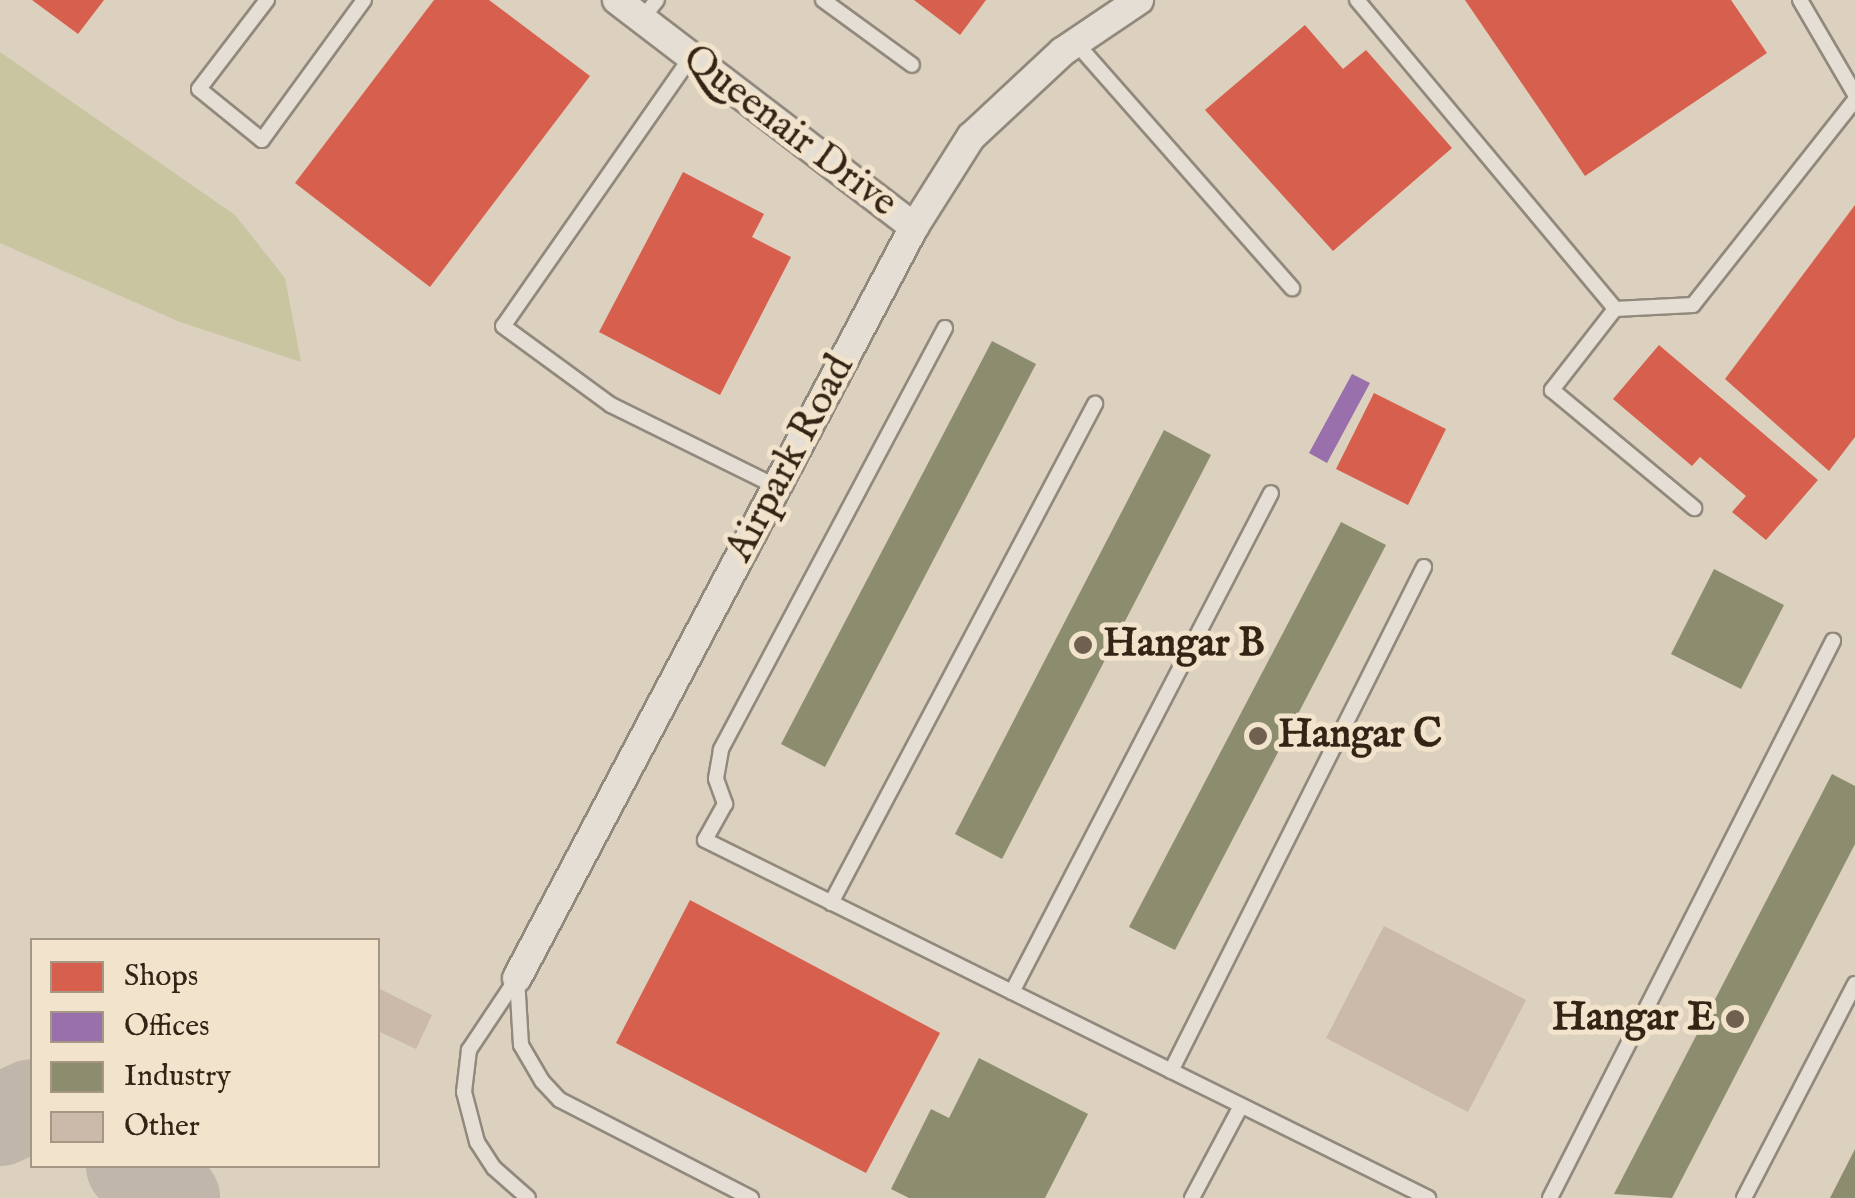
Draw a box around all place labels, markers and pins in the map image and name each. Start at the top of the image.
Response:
place label: Hangar B [1103,621,1265,669]
marker: Hangar B [1072,634,1094,656]
place label: Hangar C [1278,712,1442,760]
marker: Hangar C [1247,725,1269,747]
place label: Hangar E [1552,995,1715,1043]
marker: Hangar E [1724,1008,1746,1030]

